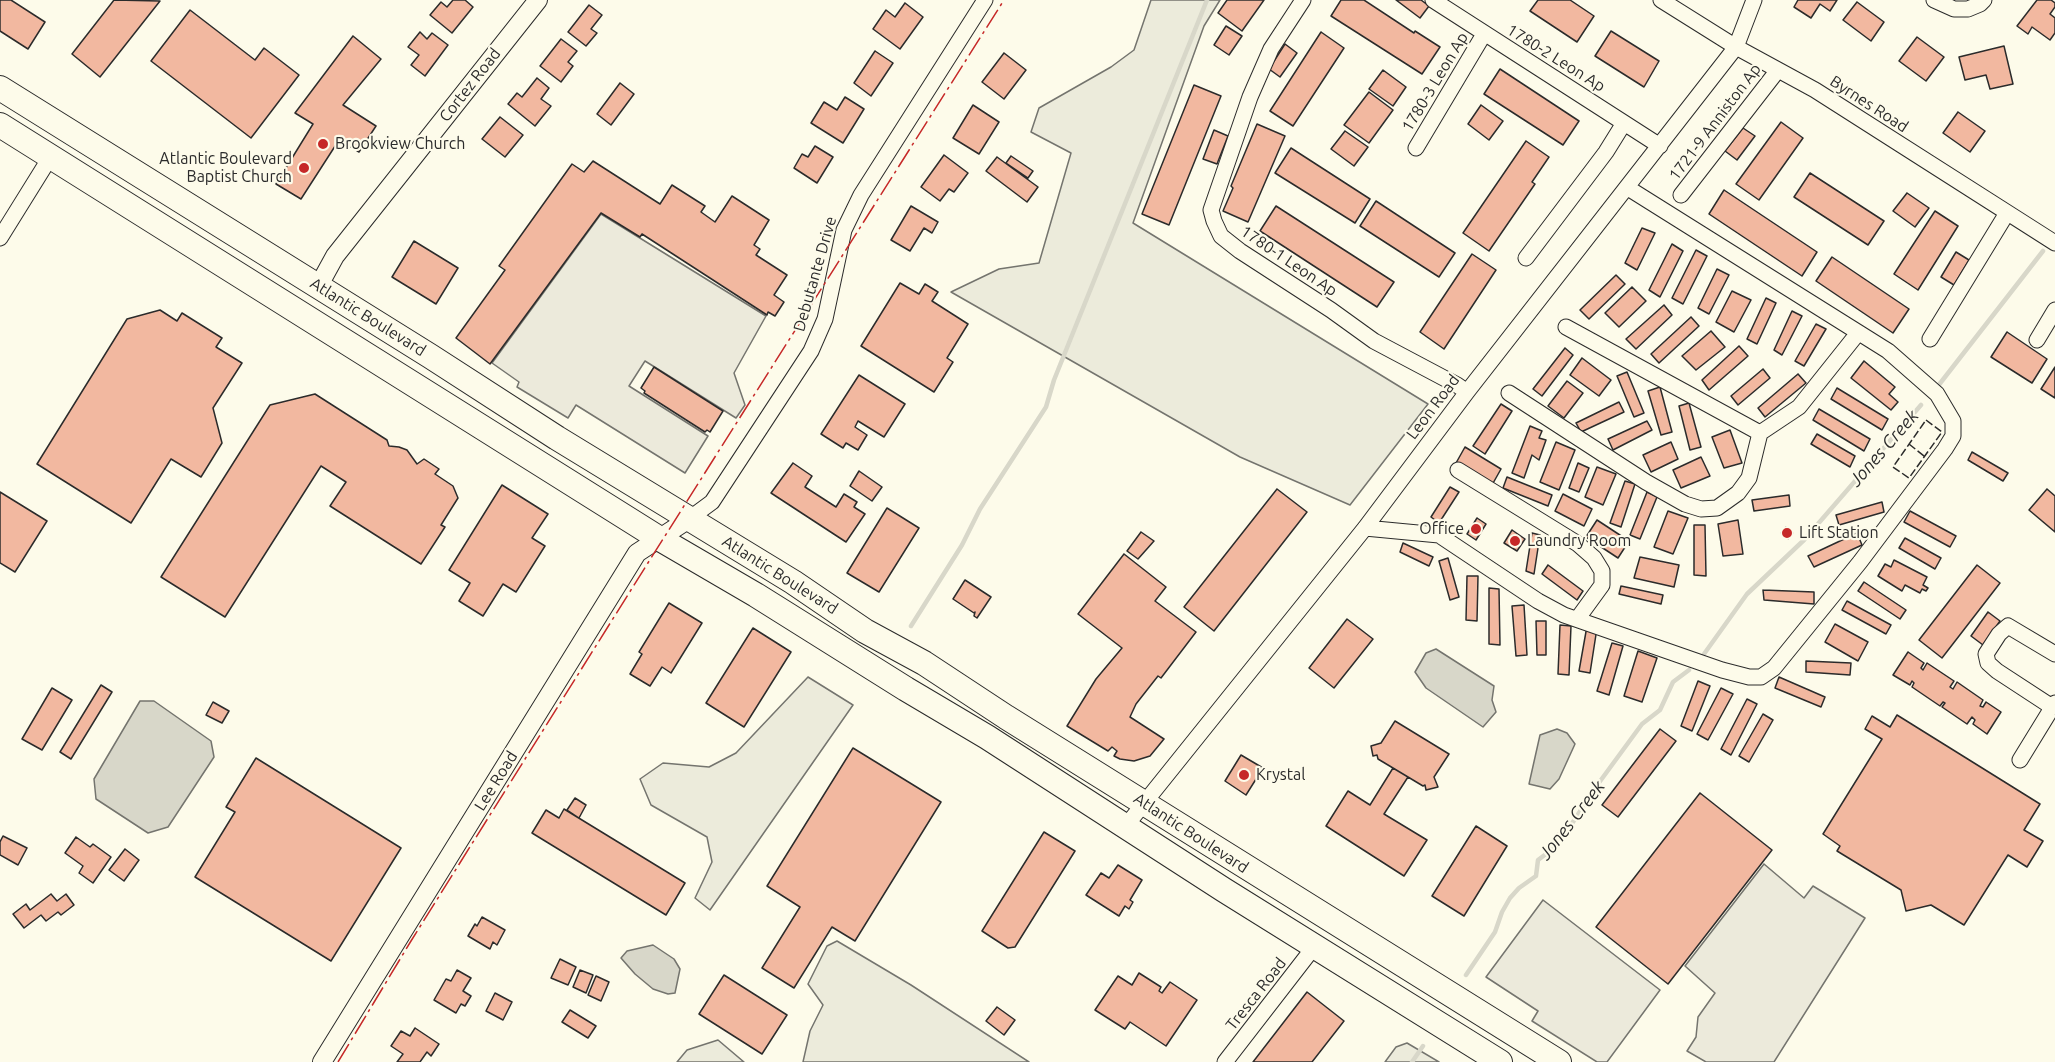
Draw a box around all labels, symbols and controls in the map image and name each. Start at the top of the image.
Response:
street label: 1780-2 Leon Ap [1503,20,1609,96]
street label: 1780-3 Leon Ap [1398,29,1472,135]
street label: Cortez Road [435,44,505,126]
street label: 1721-9 Anniston Ap [1665,60,1765,184]
street label: Byrnes Road [1826,72,1912,136]
place label: Brookview Church [335,134,465,154]
marker: Brookview Church [316,137,330,151]
place label: Atlantic Boulevard Baptist Church [159,149,292,187]
marker: Atlantic Boulevard Baptist Church [297,161,311,175]
street label: Debutante Drive [789,214,841,334]
street label: 1780-1 Leon Ap [1237,222,1341,300]
street label: Atlantic Boulevard [307,274,429,360]
street label: Leon Road [1402,371,1464,443]
water label: Jones Creek [1845,405,1923,491]
place label: Office [1419,519,1464,539]
marker: Office [1469,522,1483,536]
place label: Lift Station [1799,523,1879,543]
marker: Lift Station [1780,526,1794,540]
place label: Laundry Room [1527,531,1631,551]
street label: Atlantic Boulevard [719,532,841,618]
marker: Laundry Room [1508,534,1522,548]
street label: Lee Road [470,748,522,814]
place label: Krystal [1256,765,1305,785]
marker: Krystal [1237,768,1251,782]
water label: Jones Creek [1534,776,1610,864]
street label: Atlantic Boulevard [1130,789,1252,877]
street label: Tresca Road [1222,954,1290,1034]

